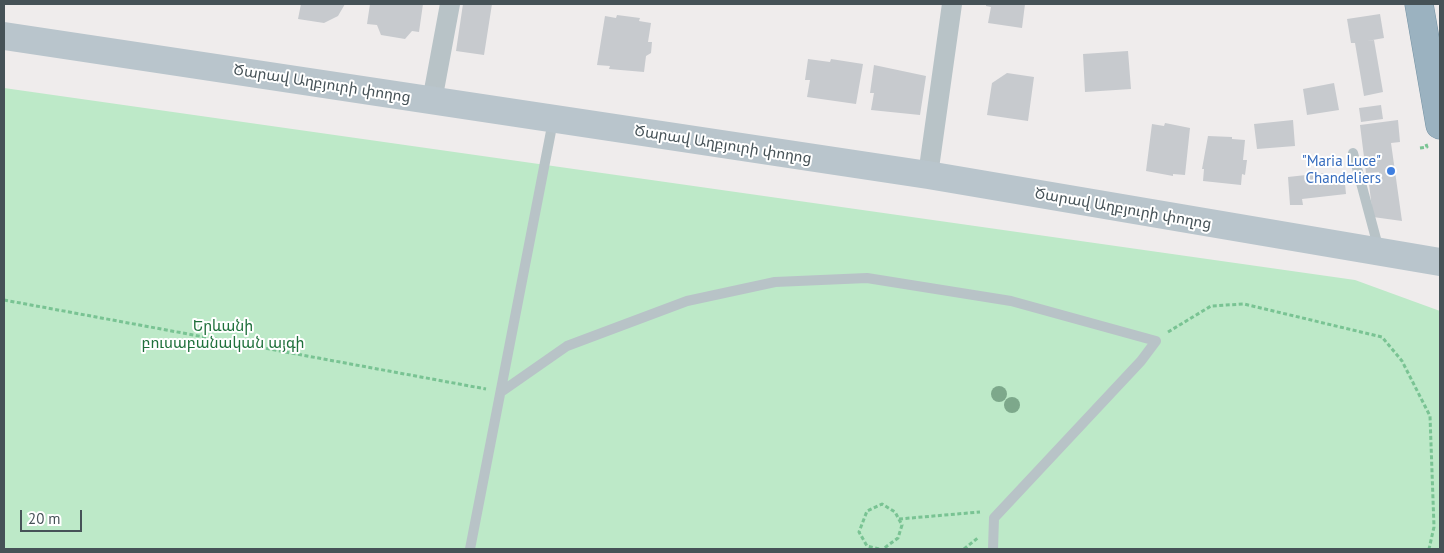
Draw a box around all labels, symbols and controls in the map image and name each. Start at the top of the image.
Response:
street label: Ծարավ Աղբյուրի փողոց [232,61,412,107]
street label: Ծարավ Աղբյուրի փողոց [633,122,813,168]
place label: "Maria Luce" Chandeliers [1302,153,1381,188]
marker: "Maria Luce" Chandeliers [1385,165,1397,177]
street label: Ծարավ Աղբյուրի փողոց [1033,185,1213,233]
park label: Երևանի բուսաբանական այգի [142,318,304,353]
scale bar [22,500,85,532]
text: 20 m [28,509,61,528]

